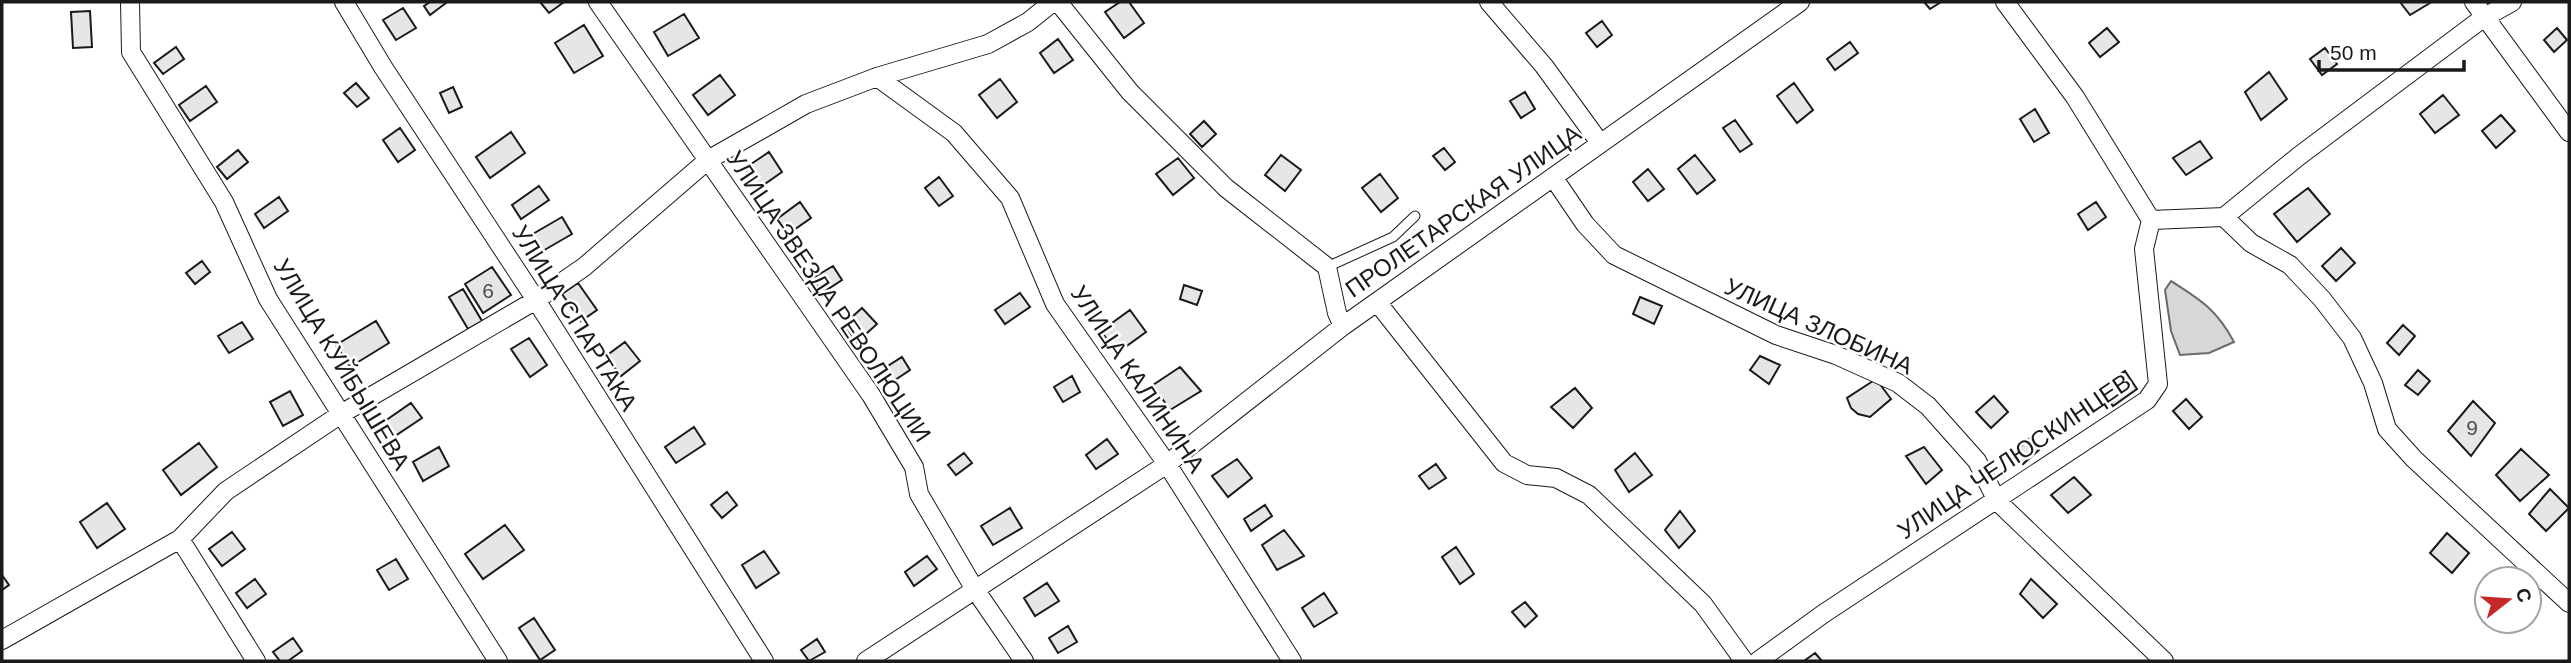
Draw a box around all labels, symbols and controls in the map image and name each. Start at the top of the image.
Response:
scale bar [2319,28,2464,72]
text: 50 m [2330,41,2377,64]
street label: ПРОЛЕТАРСКАЯ УЛИЦА [1340,119,1586,303]
street label: УЛИЦА ЗВЕЗДА РЕВОЛЮЦИИ [721,145,937,447]
street label: УЛИЦА СПАРТАКА [507,220,643,416]
street label: УЛИЦА КУЙБЫШЕВА [268,254,416,474]
street label: УЛИЦА ЗЛОБИНА [1721,272,1917,380]
house number: 6 [482,279,494,302]
street label: УЛИЦА КАЛИНИНА [1065,281,1211,477]
street label: УЛИЦА ЧЕЛЮСКИНЦЕВ [1892,368,2136,544]
house number: 9 [2466,416,2478,439]
north arrow [2473,565,2543,635]
text: С [2512,586,2536,605]

